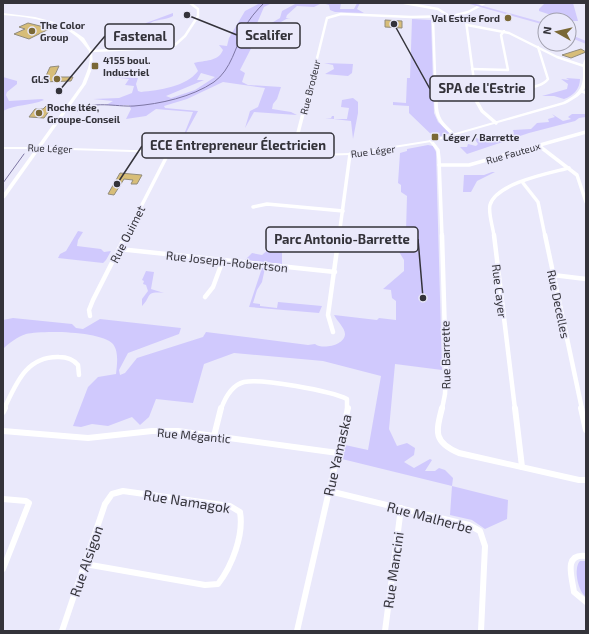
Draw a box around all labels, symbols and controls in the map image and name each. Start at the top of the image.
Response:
place label: Val Estrie Ford [431,12,500,24]
north arrow [537,12,577,52]
marker: Val Estrie Ford [503,13,513,23]
place label: The Color Group [40,19,86,43]
callout: Scalifer [237,23,300,48]
callout: Fastenal [105,24,174,49]
marker: The Color Group [27,26,37,36]
text: N [540,26,554,35]
text: Scalifer [245,27,293,43]
text: Fastenal [113,28,167,44]
place label: 4155 boul. Industriel [103,54,150,78]
street label: Rue Brodeur [297,58,323,116]
marker: 4155 boul. Industriel [90,61,100,71]
place label: GLS [31,73,49,85]
marker: GLS [52,74,62,84]
callout: SPA de l'Estrie [430,76,534,101]
text: SPA de l'Estrie [438,80,526,96]
place label: Roche ltée, Groupe-Conseil [47,101,121,125]
marker: Roche ltée, Groupe-Conseil [34,108,44,118]
place label: Léger / Barrette [443,131,520,143]
marker: Léger / Barrette [430,132,440,142]
callout: ECE Entrepreneur Électricien [142,133,334,158]
text: ECE Entrepreneur Électricien [150,136,326,153]
street label: Rue Fauteux [484,139,542,166]
street label: Rue Léger [27,141,73,155]
street label: Rue Léger [350,142,396,160]
street label: Rue Ouimet [107,202,148,265]
callout: Parc Antonio-Barrette [266,227,418,252]
text: Parc Antonio-Barrette [274,231,410,247]
street label: Rue Joseph-Robertson [165,248,289,274]
street label: Rue Cayer [490,263,510,319]
street label: Rue Decelles [545,268,573,340]
street label: Rue Barrette [437,320,453,390]
street label: Rue Yamaska [319,412,355,498]
street label: Rue Mégantic [157,425,232,445]
street label: Rue Namagok [142,486,232,516]
street label: Rue Malherbe [385,497,475,537]
street label: Rue Alsigon [66,523,106,599]
street label: Rue Mancini [379,531,407,609]

